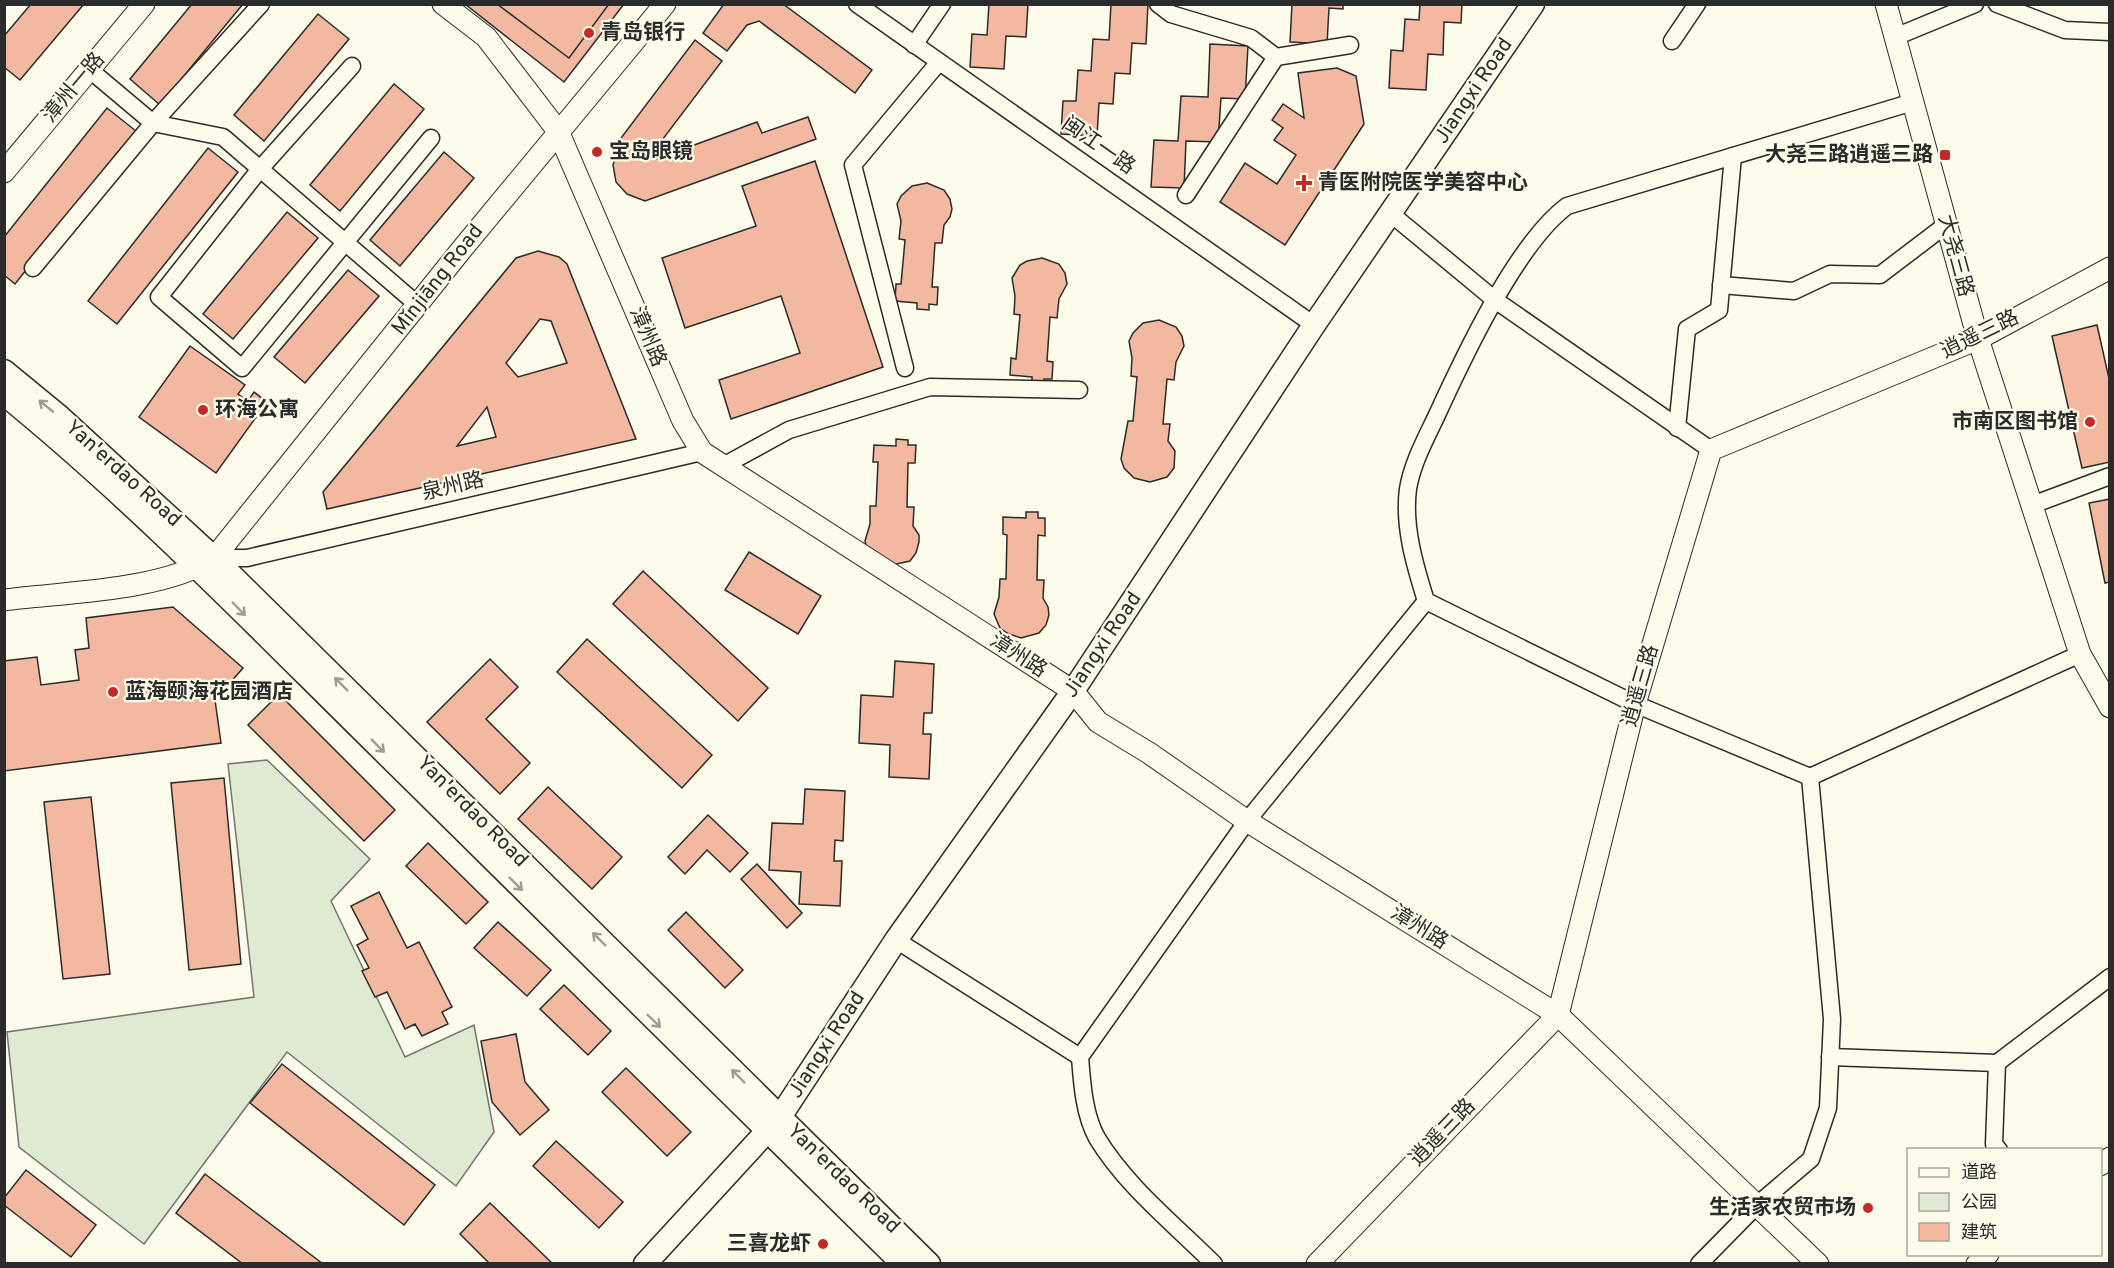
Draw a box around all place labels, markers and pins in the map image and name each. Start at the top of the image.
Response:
place label: 青岛银行 [601,20,685,47]
marker: 青岛银行 [582,26,596,40]
place label: 宝岛眼镜 [609,139,693,166]
place label: 大尧三路逍遥三路 [1765,142,1933,169]
marker: 宝岛眼镜 [590,145,604,159]
marker: 大尧三路逍遥三路 [1938,148,1952,162]
place label: 青医附院医学美容中心 [1318,170,1528,197]
marker: 青医附院医学美容中心 [1295,174,1313,192]
place label: 环海公寓 [215,397,299,424]
marker: 环海公寓 [196,403,210,417]
place label: 市南区图书馆 [1952,409,2078,436]
marker: 市南区图书馆 [2083,415,2097,429]
place label: 蓝海·颐海花园酒店 [125,679,293,706]
marker: 蓝海·颐海花园酒店 [106,685,120,699]
place label: 生活家农贸市场 [1709,1195,1856,1222]
marker: 生活家农贸市场 [1861,1201,1875,1215]
place label: 三喜龙虾 [727,1231,811,1258]
marker: 三喜龙虾 [816,1237,830,1251]

